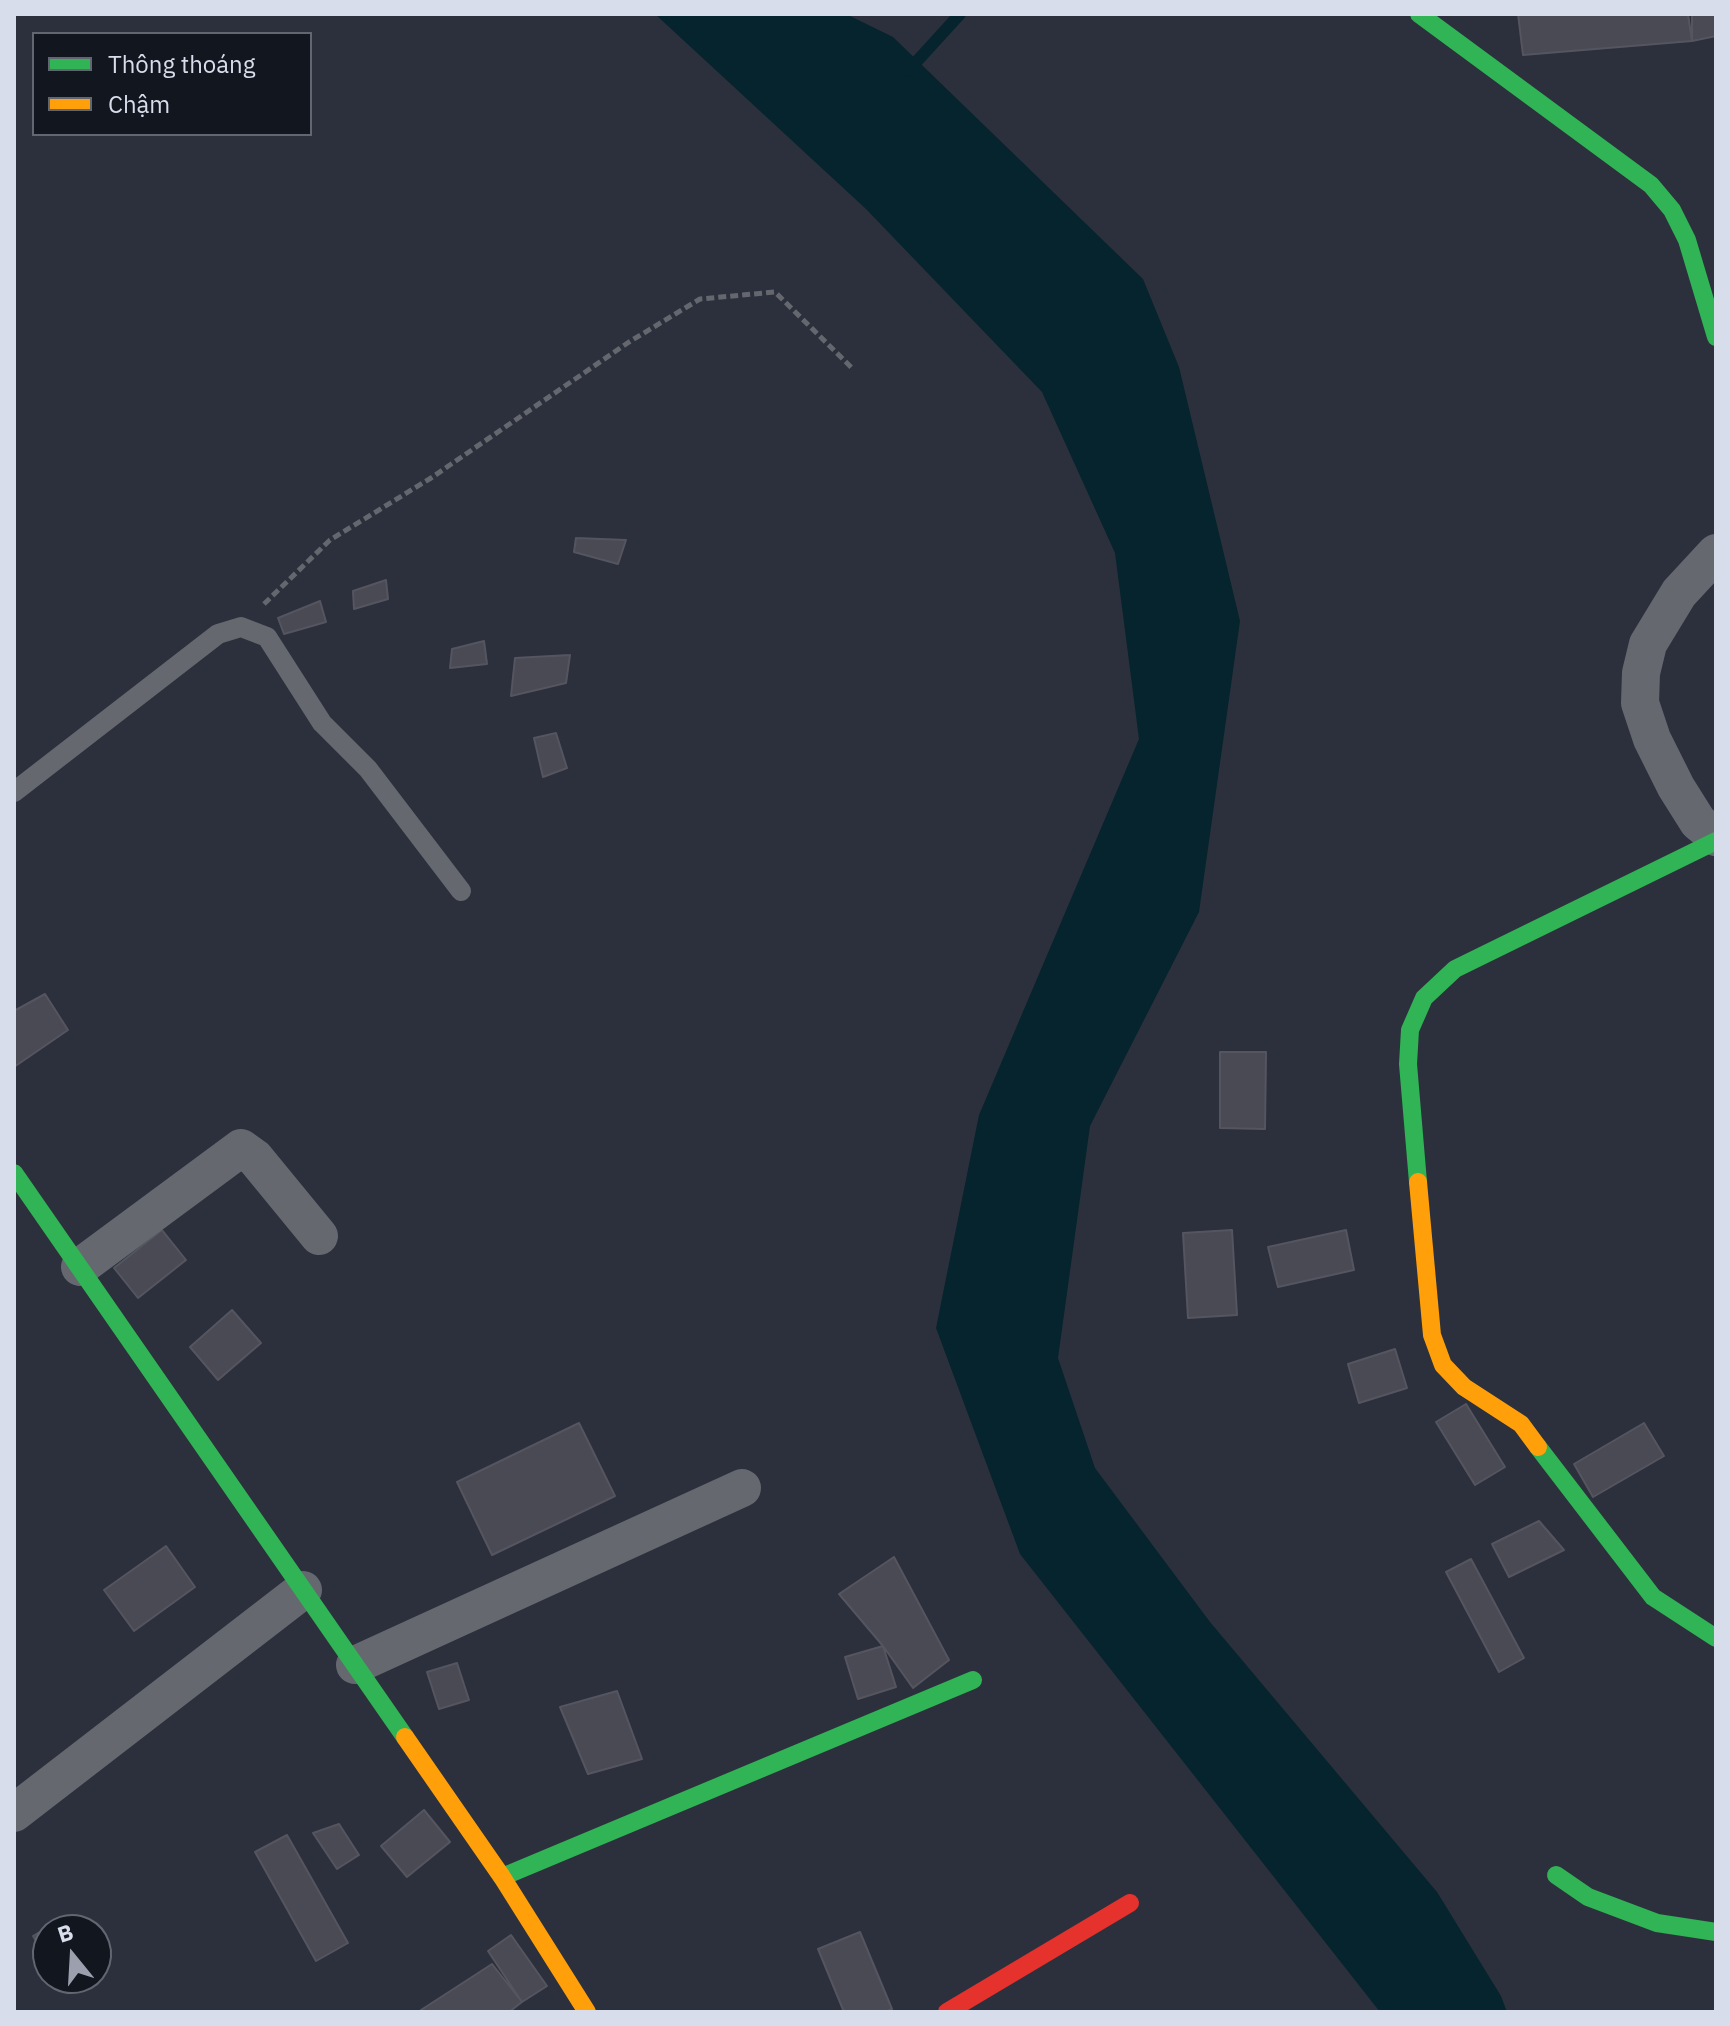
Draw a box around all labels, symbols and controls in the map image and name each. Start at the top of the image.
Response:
legend [32,32,312,136]
text: Thông thoáng [108,48,255,80]
text: Chậm [108,88,170,120]
north arrow [32,1914,112,1994]
text: B [54,1917,77,1949]

